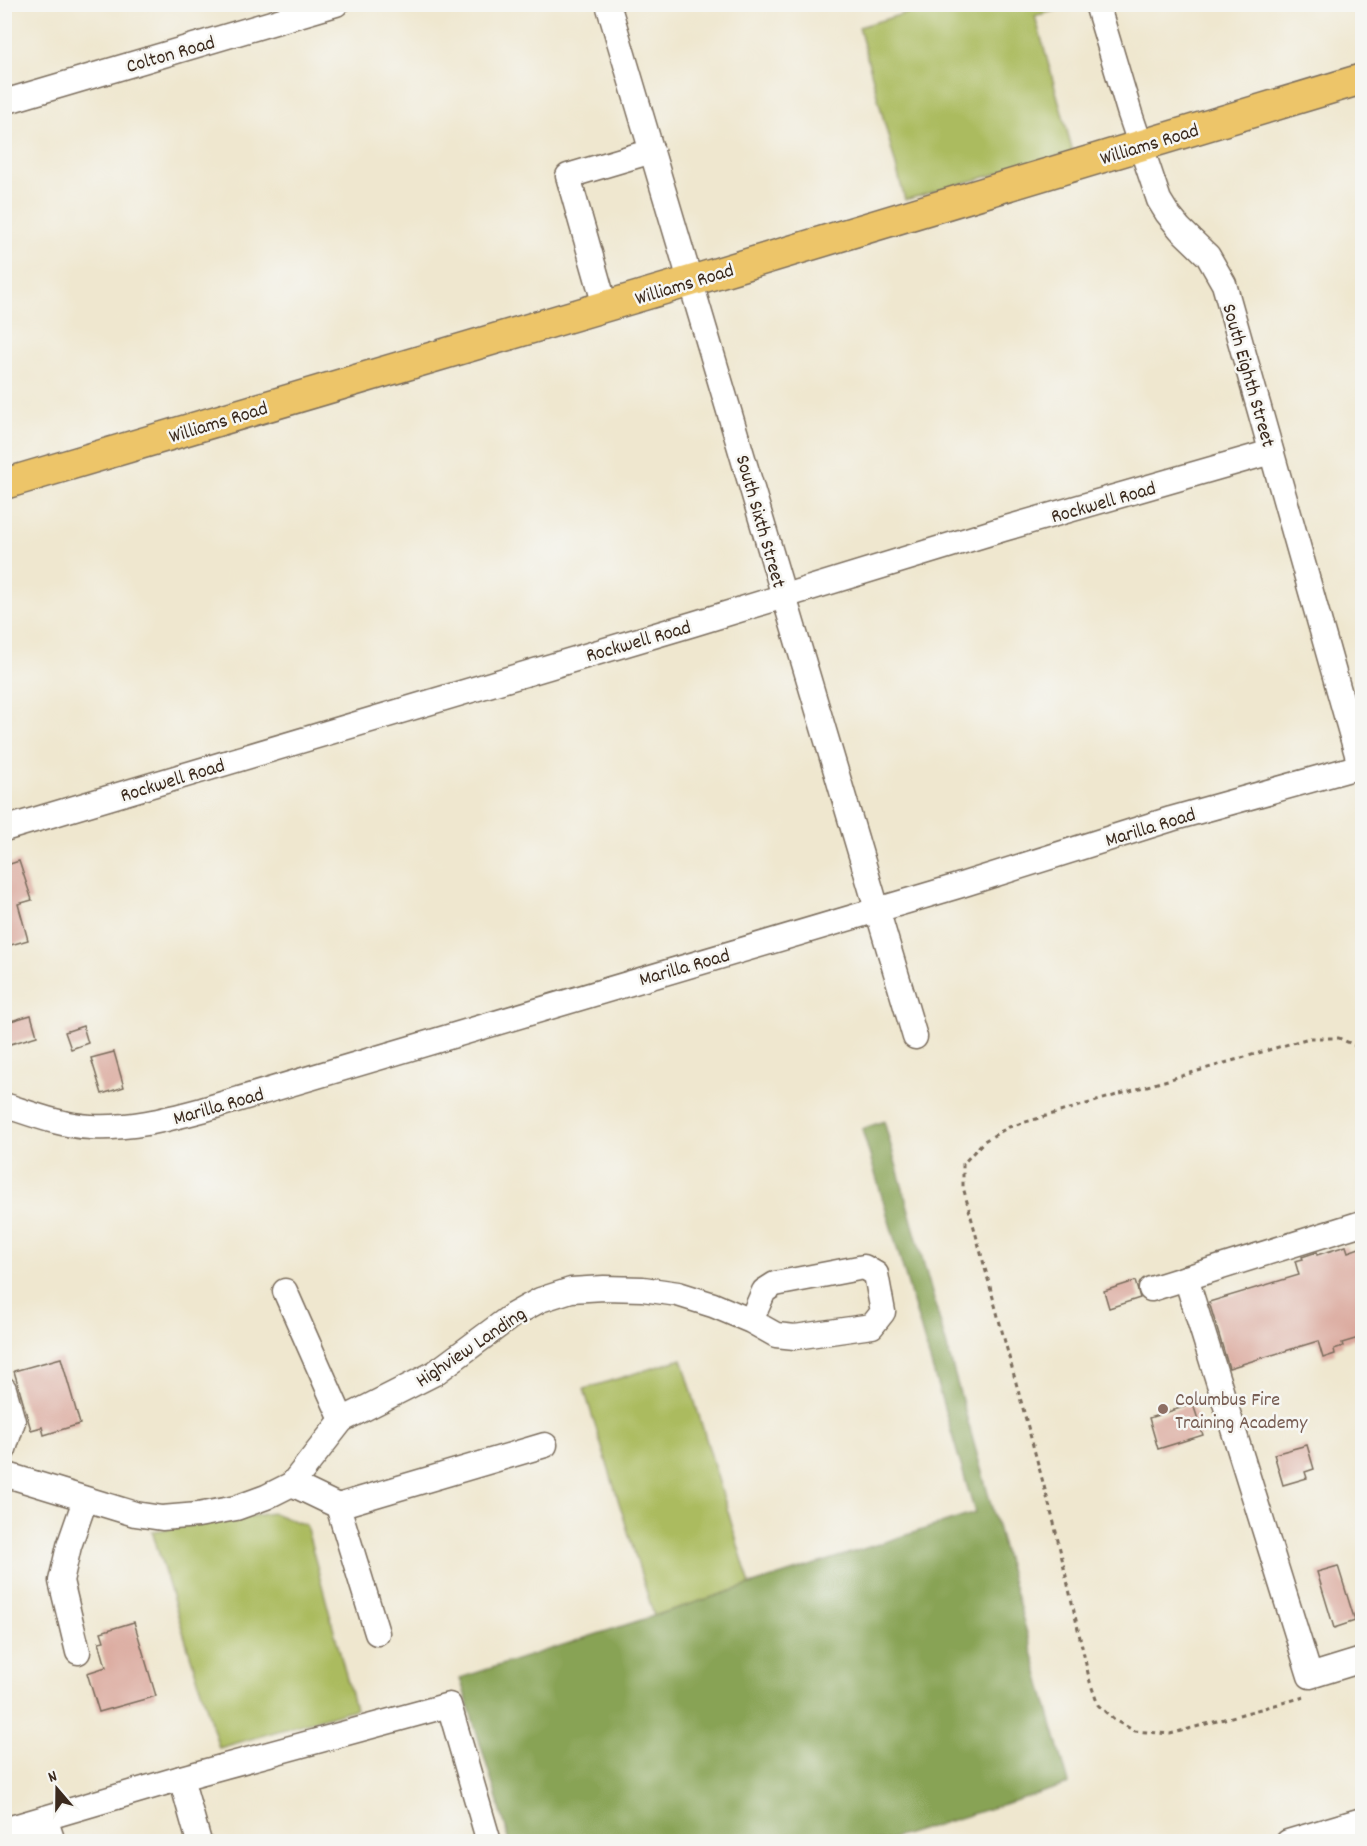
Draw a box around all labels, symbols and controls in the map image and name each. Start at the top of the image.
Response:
street label: Colton Road [123,30,218,82]
street label: Williams Road [1097,118,1203,174]
street label: Williams Road [632,258,738,314]
street label: South Eighth Street [1213,301,1281,451]
street label: Williams Road [166,396,272,452]
street label: South Sixth Street [727,452,791,592]
street label: Rockwell Road [1048,476,1160,532]
street label: Rockwell Road [583,615,695,671]
street label: Rockwell Road [117,753,229,811]
street label: Marilla Road [1102,802,1199,856]
street label: Marilla Road [636,943,733,995]
street label: Marilla Road [170,1082,267,1134]
street label: Highview Landing [411,1301,533,1396]
place label: Columbus Fire Training Academy [1175,1387,1308,1438]
marker: Columbus Fire Training Academy [1156,1402,1170,1416]
north arrow [27,1759,87,1819]
text: N [45,1765,60,1789]

